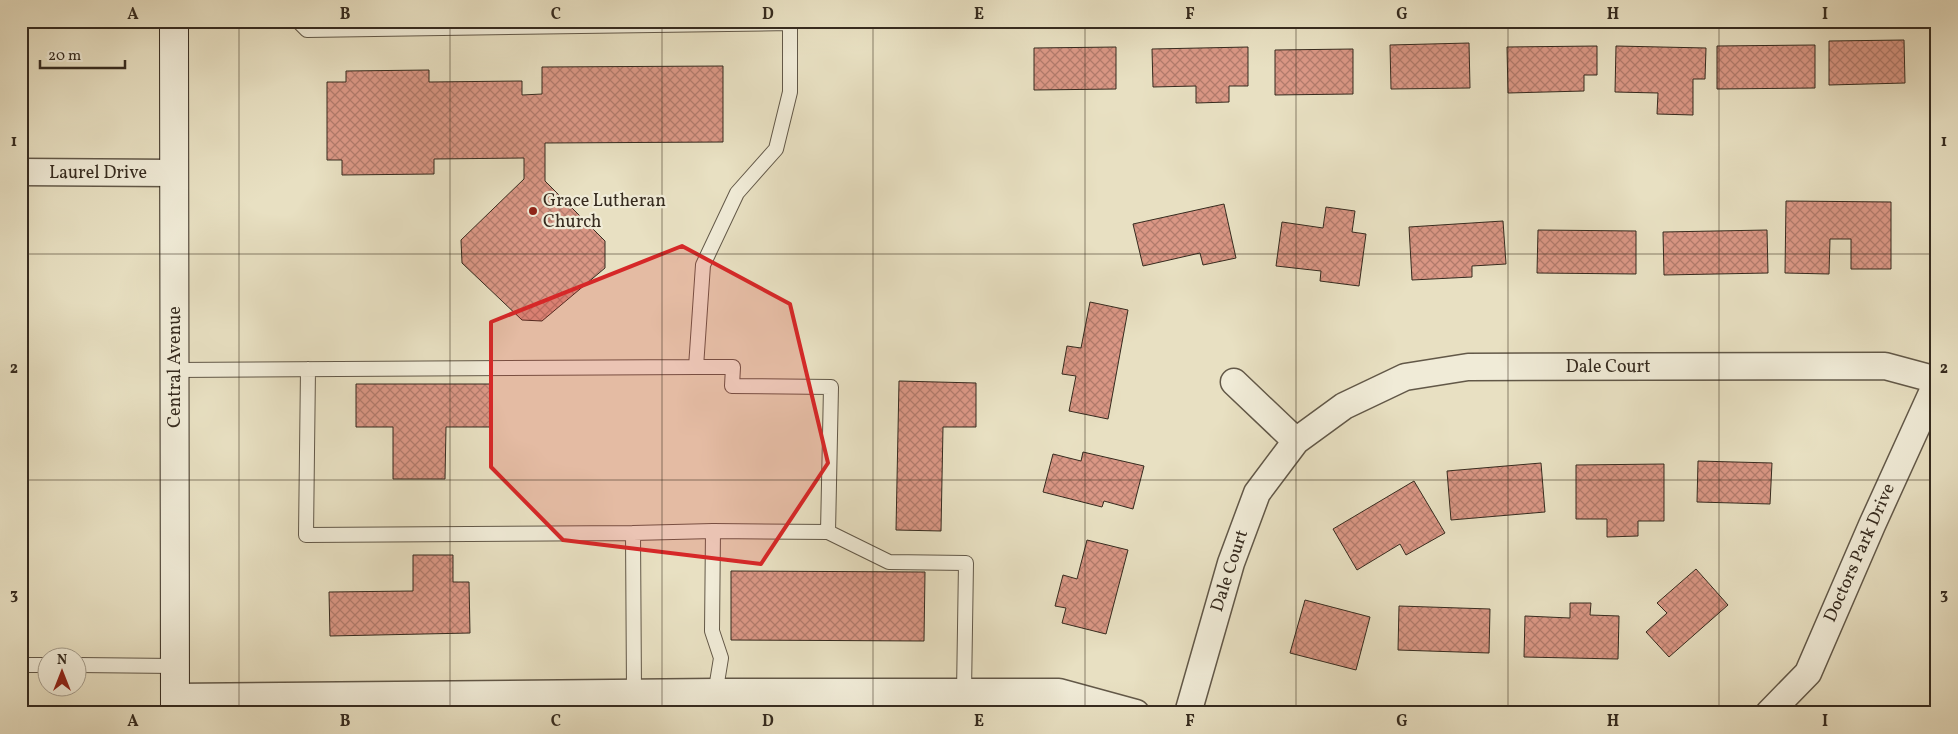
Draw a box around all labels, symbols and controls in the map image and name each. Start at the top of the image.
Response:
text: A [127,4,139,26]
text: B [340,4,351,26]
text: C [551,4,561,26]
text: D [762,4,774,26]
text: E [974,4,984,26]
text: F [1185,4,1195,26]
text: G [1396,4,1408,26]
text: H [1607,4,1619,26]
text: I [1822,4,1828,26]
scale bar [40,38,125,70]
text: 20 m [48,46,81,67]
text: 1 [11,131,17,153]
text: 1 [1941,131,1947,153]
street label: Laurel Drive [49,161,147,186]
place label: Grace Lutheran Church [543,189,666,235]
marker: Grace Lutheran Church [527,205,539,217]
street label: Central Avenue [163,306,188,428]
street label: Dale Court [1566,355,1650,380]
text: 2 [10,358,18,380]
text: 2 [1940,358,1948,380]
street label: Doctors Park Drive [1818,480,1902,626]
street label: Dale Court [1205,527,1255,615]
text: 3 [10,584,18,606]
text: 3 [1940,584,1948,606]
north arrow [38,646,88,696]
text: N [57,651,67,670]
text: A [127,711,139,733]
text: B [340,711,351,733]
text: C [551,711,561,733]
text: D [762,711,774,733]
text: E [974,711,984,733]
text: F [1185,711,1195,733]
text: G [1396,711,1408,733]
text: H [1607,711,1619,733]
text: I [1822,711,1828,733]

